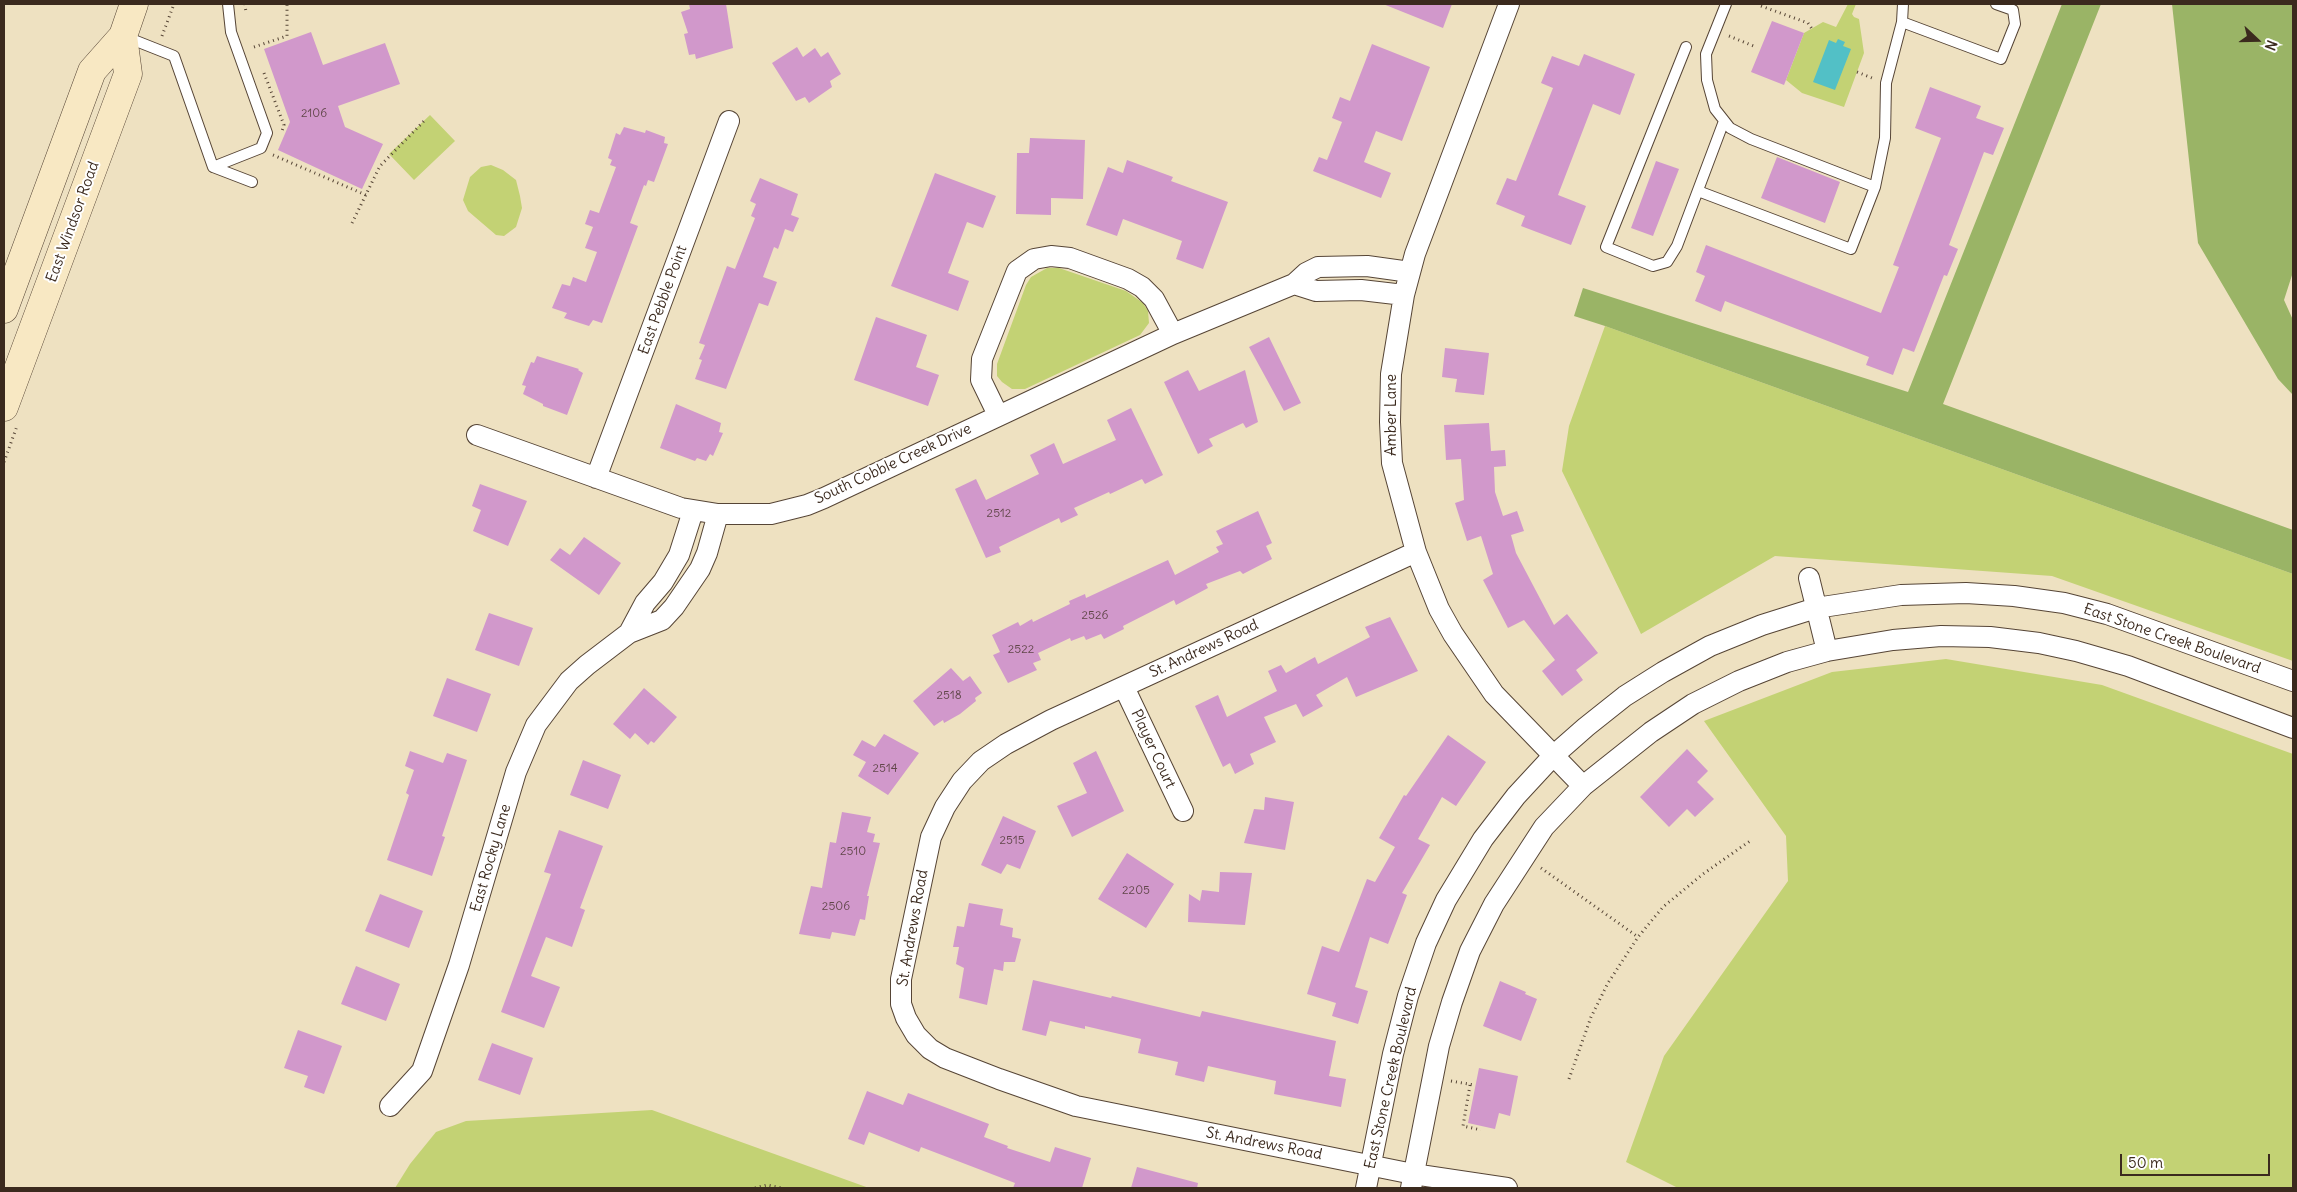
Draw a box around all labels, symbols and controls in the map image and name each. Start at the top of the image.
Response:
north arrow [2232,15,2282,65]
text: N [2261,38,2281,53]
house number: 2106 [301,107,327,121]
street label: East Windsor Road [43,159,103,285]
street label: East Pebble Point [635,243,691,357]
street label: Amber Lane [1383,374,1401,456]
street label: South Cobble Creek Drive [812,420,974,508]
house number: 2512 [987,507,1011,521]
street label: East Stone Creek Boulevard [2081,600,2263,678]
house number: 2526 [1082,609,1108,623]
street label: St. Andrews Road [1147,616,1261,682]
house number: 2522 [1008,643,1034,657]
house number: 2518 [936,689,962,703]
street label: Player Court [1127,707,1179,791]
house number: 2514 [872,762,898,776]
street label: East Rocky Lane [467,802,515,914]
house number: 2515 [999,834,1025,848]
house number: 2510 [840,845,866,859]
street label: St. Andrews Road [894,868,932,988]
house number: 2205 [1122,884,1150,898]
house number: 2506 [822,900,850,914]
street label: East Stone Creek Boulevard [1361,985,1421,1171]
street label: St. Andrews Road [1204,1124,1324,1164]
scale bar [2122,1144,2272,1176]
text: 50 m [2128,1153,2163,1172]

